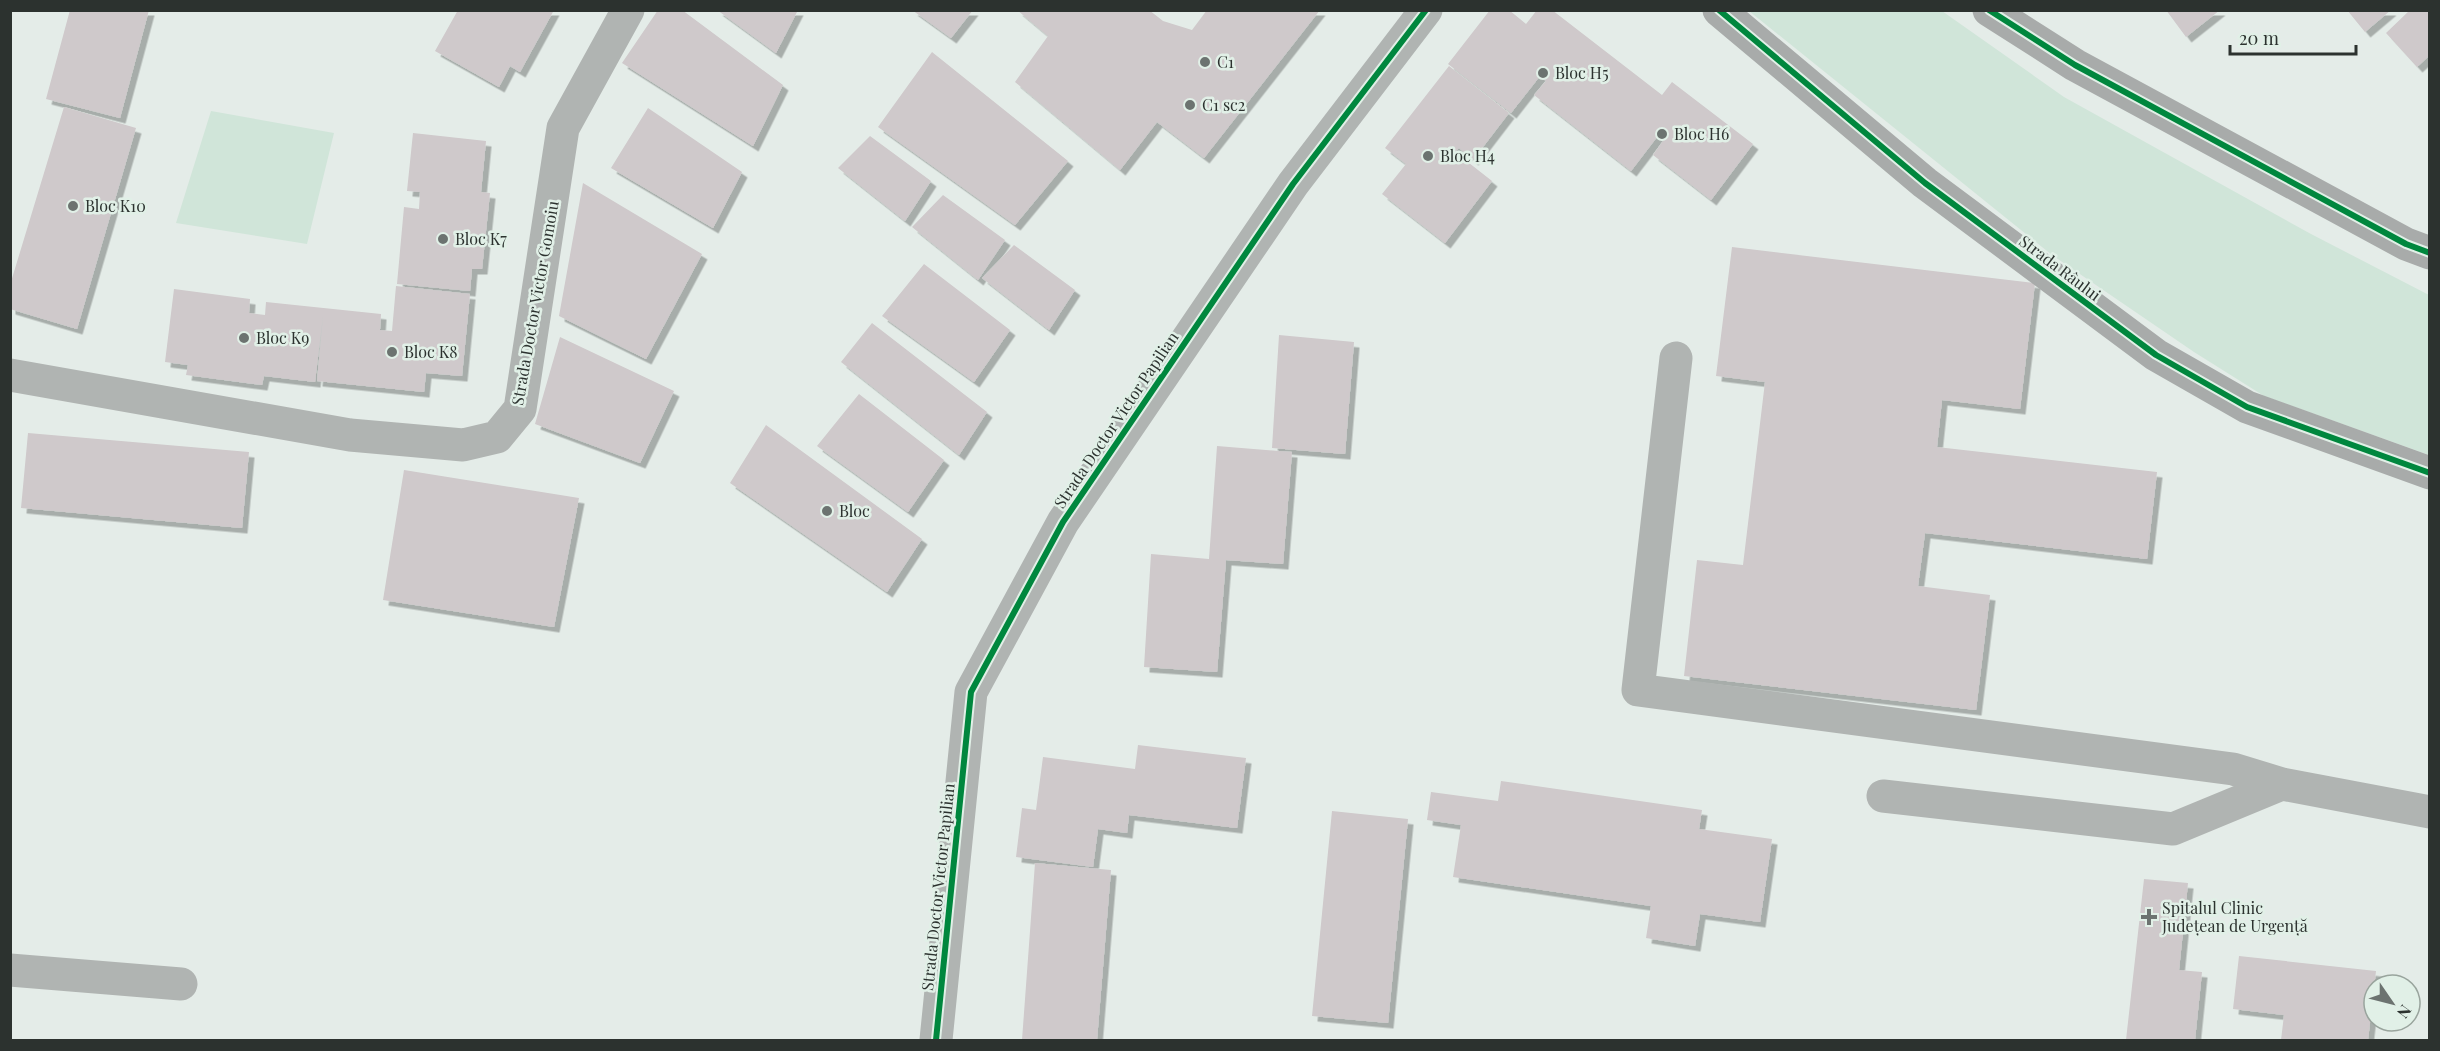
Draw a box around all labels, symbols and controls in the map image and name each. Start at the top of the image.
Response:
scale bar [2230,18,2356,56]
text: 20 m [2239,26,2279,50]
place label: C1 [1217,51,1234,72]
marker: C1 [1198,55,1212,69]
place label: Bloc H5 [1555,62,1609,83]
marker: Bloc H5 [1536,66,1550,80]
place label: C1 sc2 [1202,94,1246,115]
marker: C1 sc2 [1183,98,1197,112]
place label: Bloc H6 [1674,123,1729,144]
marker: Bloc H6 [1655,127,1669,141]
place label: Bloc H4 [1440,145,1495,166]
marker: Bloc H4 [1421,149,1435,163]
place label: Bloc K10 [85,195,146,216]
marker: Bloc K10 [66,199,80,213]
street label: Strada Doctor Victor Gomoiu [506,199,563,407]
place label: Bloc K7 [455,228,507,249]
street label: Strada Râului [2015,230,2105,305]
marker: Bloc K7 [436,232,450,246]
place label: Bloc K9 [256,327,309,348]
street label: Strada Doctor Victor Papilian [1049,327,1183,512]
marker: Bloc K9 [237,331,251,345]
place label: Bloc K8 [404,341,458,362]
marker: Bloc K8 [385,345,399,359]
place label: Bloc [839,500,870,521]
marker: Bloc [820,504,834,518]
street label: Strada Doctor Victor Papilian [916,782,959,992]
place label: Spitalul Clinic Județean de Urgență [2161,897,2308,937]
marker: Spitalul Clinic Județean de Urgență [2140,908,2158,926]
north arrow [2362,973,2422,1033]
text: N [2393,1001,2417,1023]

